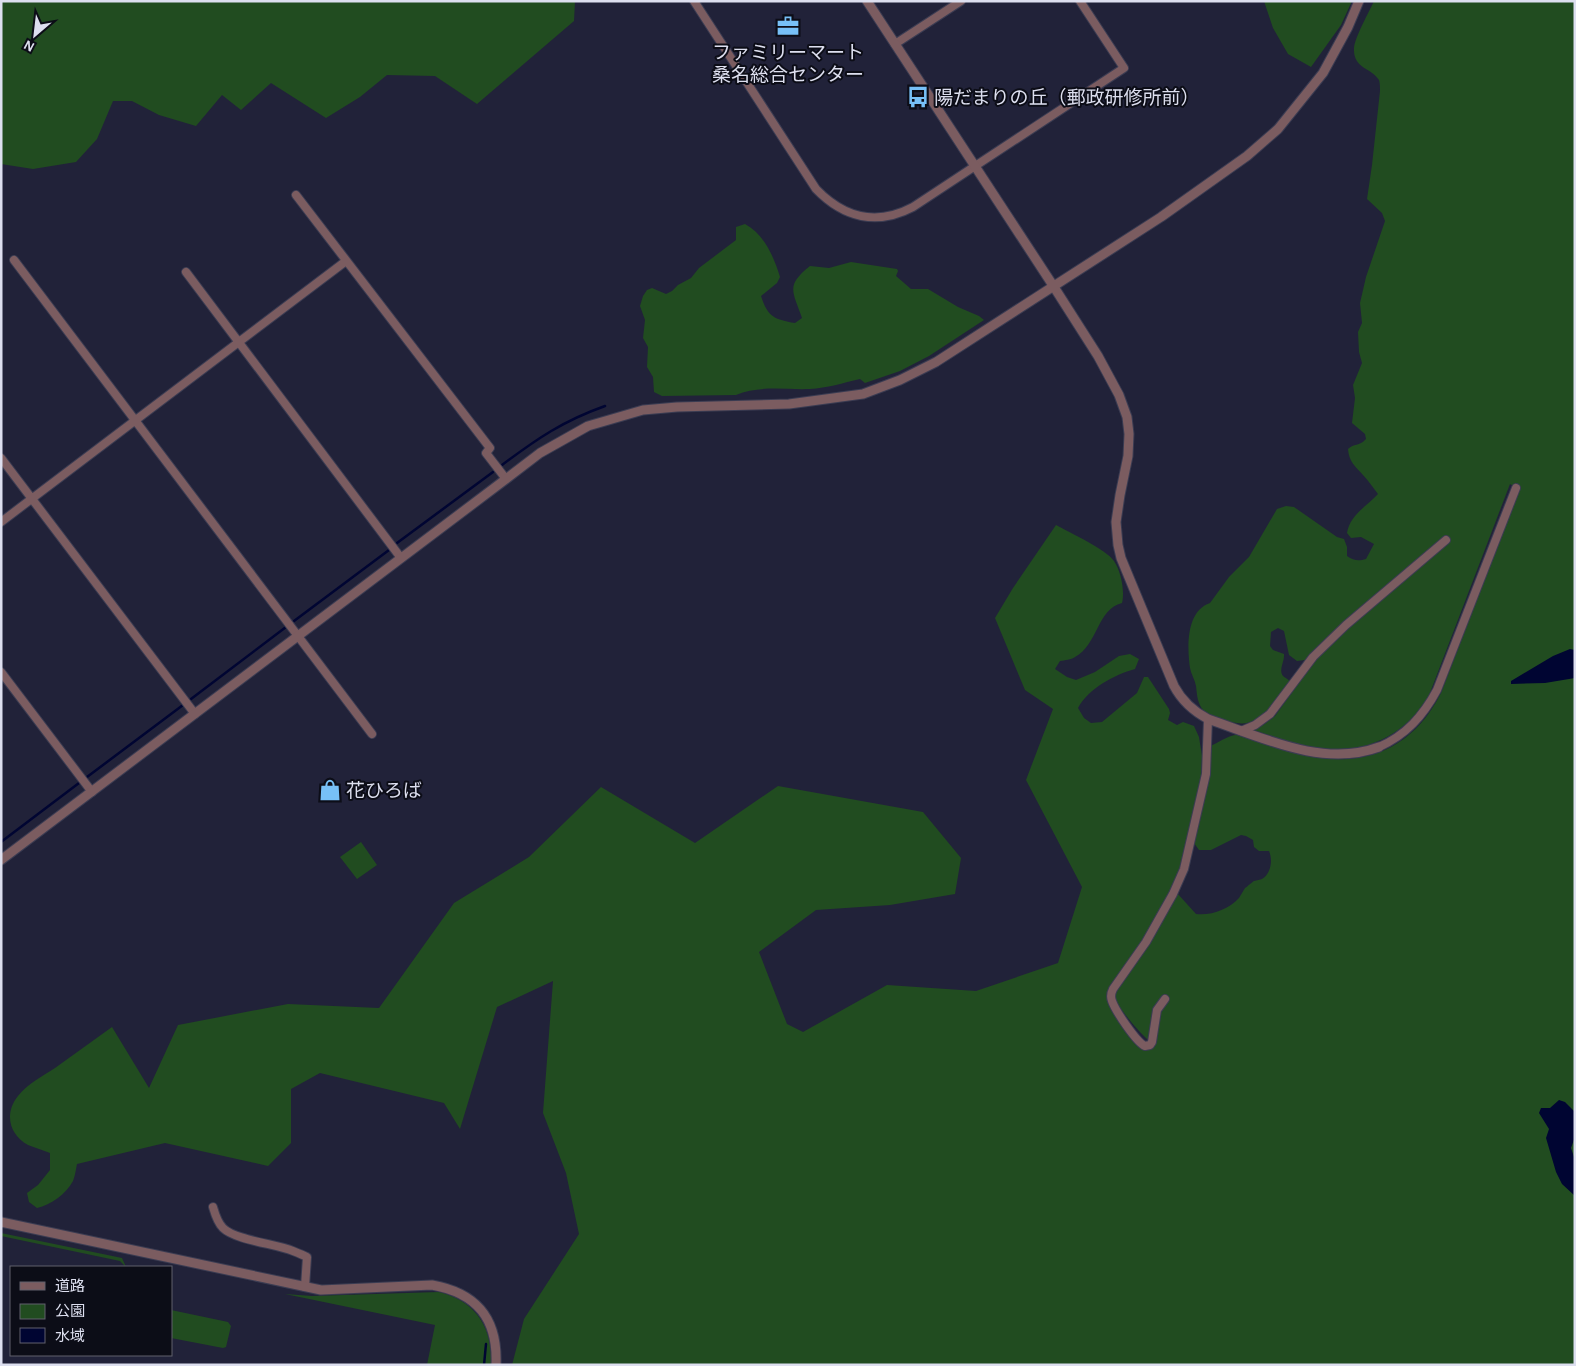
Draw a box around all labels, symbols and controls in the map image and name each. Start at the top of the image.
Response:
north arrow [10,10,60,60]
office icon: ファミリーマート 桑名総合センター [775,13,801,39]
text: N [22,37,37,54]
place label: ファミリーマート 桑名総合センター [712,44,864,85]
bus stop icon: 陽だまりの丘（郵政研修所前） [905,84,931,110]
place label: 陽だまりの丘（郵政研修所前） [934,87,1200,108]
shop icon: 花ひろば [317,777,343,803]
place label: 花ひろば [346,781,422,801]
legend [10,1266,172,1356]
text: 道路 [55,1278,85,1294]
text: 公園 [55,1303,85,1319]
text: 水域 [55,1328,85,1344]

